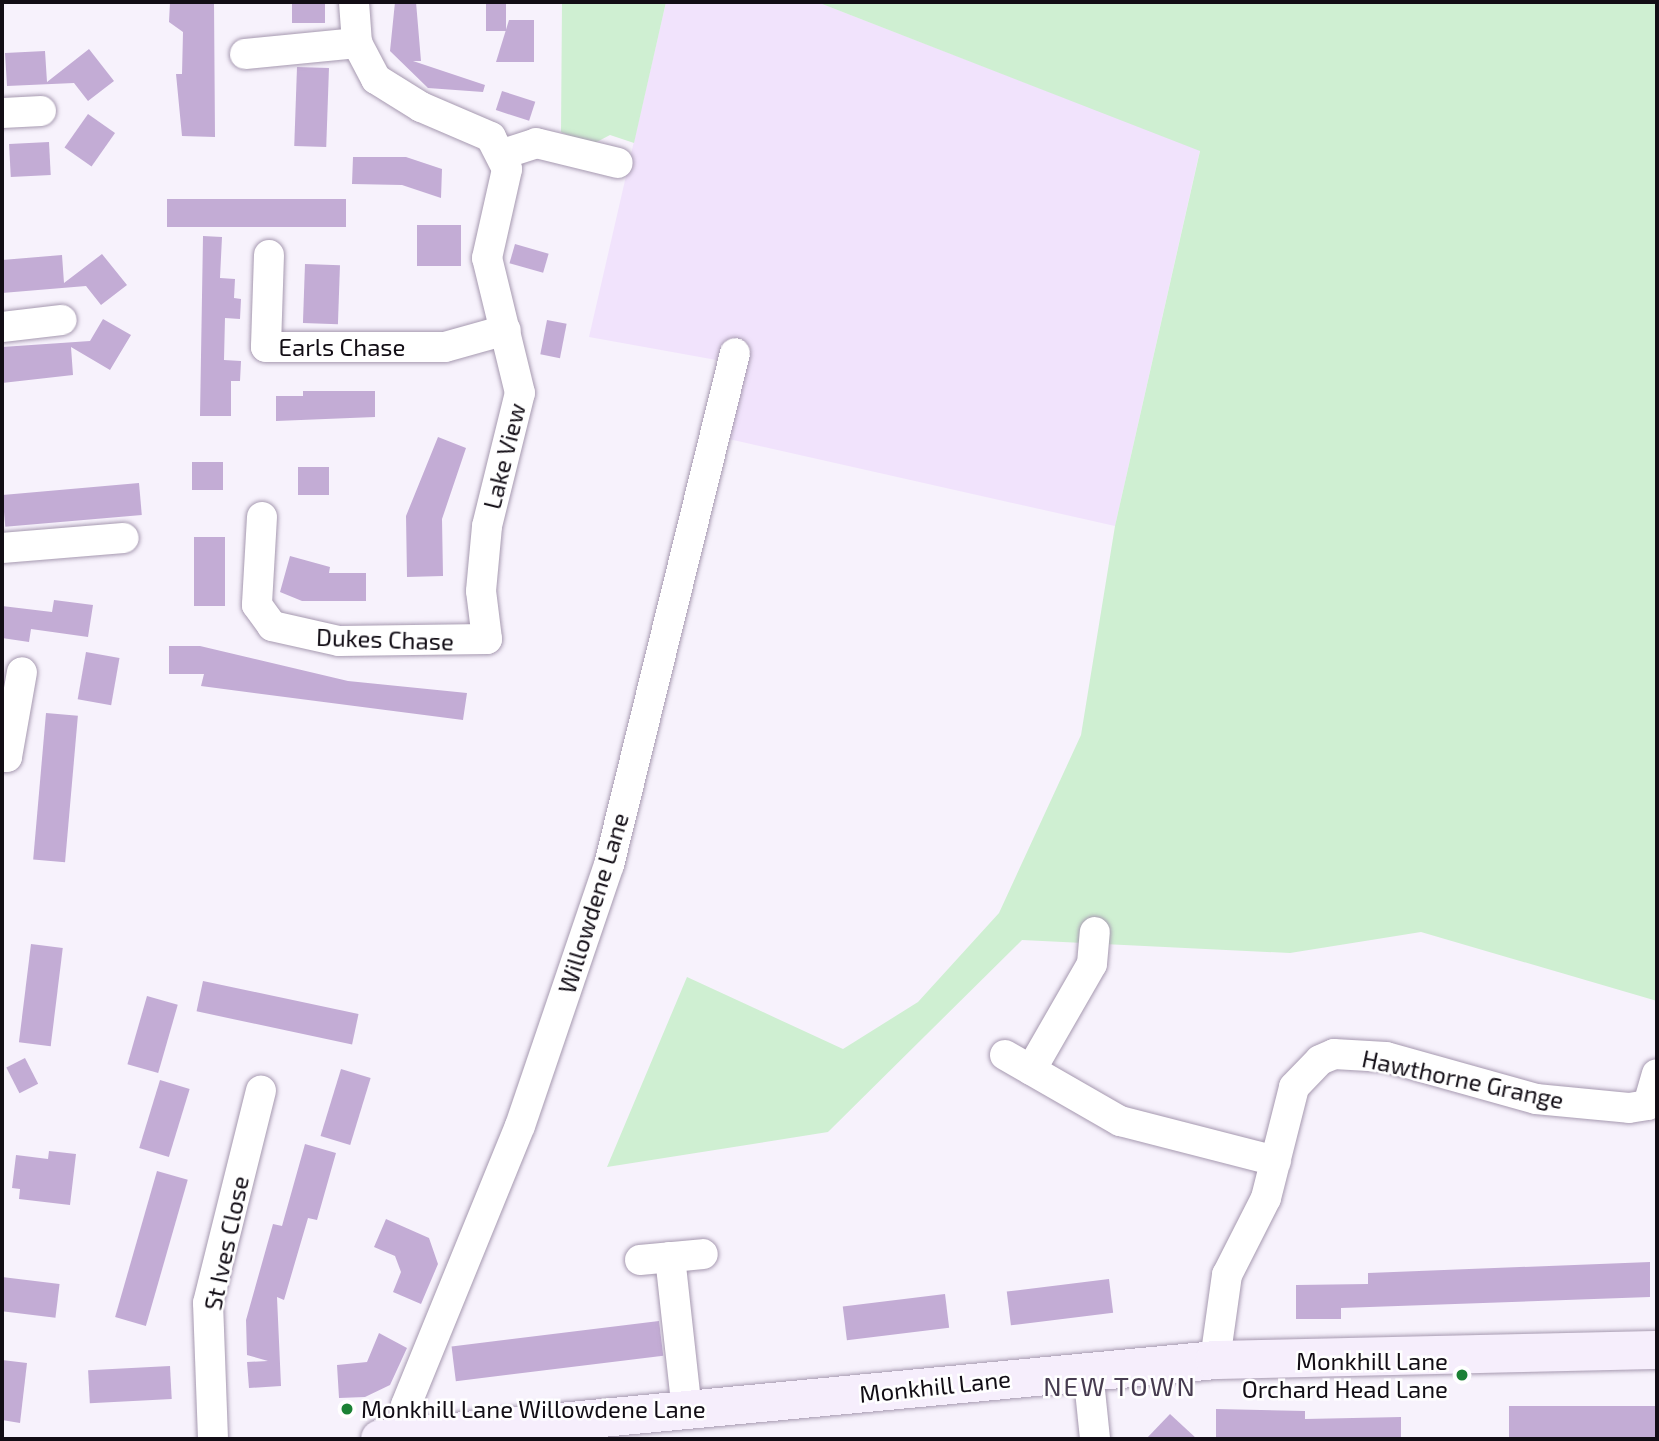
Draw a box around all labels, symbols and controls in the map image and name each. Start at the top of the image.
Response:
street label: Earls Chase [279,333,405,361]
street label: Lake View [477,400,531,512]
street label: Dukes Chase [316,622,454,656]
street label: Willowdene Lane [552,809,634,997]
street label: Hawthorne Grange [1359,1044,1567,1114]
street label: St Ives Close [198,1173,254,1313]
place label: Monkhill Lane Orchard Head Lane [1242,1347,1448,1403]
street label: Monkhill Lane [858,1364,1012,1408]
marker: Monkhill Lane Orchard Head Lane [1454,1367,1470,1383]
district label: NEW TOWN [1044,1370,1196,1402]
place label: Monkhill Lane Willowdene Lane [361,1395,706,1423]
marker: Monkhill Lane Willowdene Lane [339,1401,355,1417]

